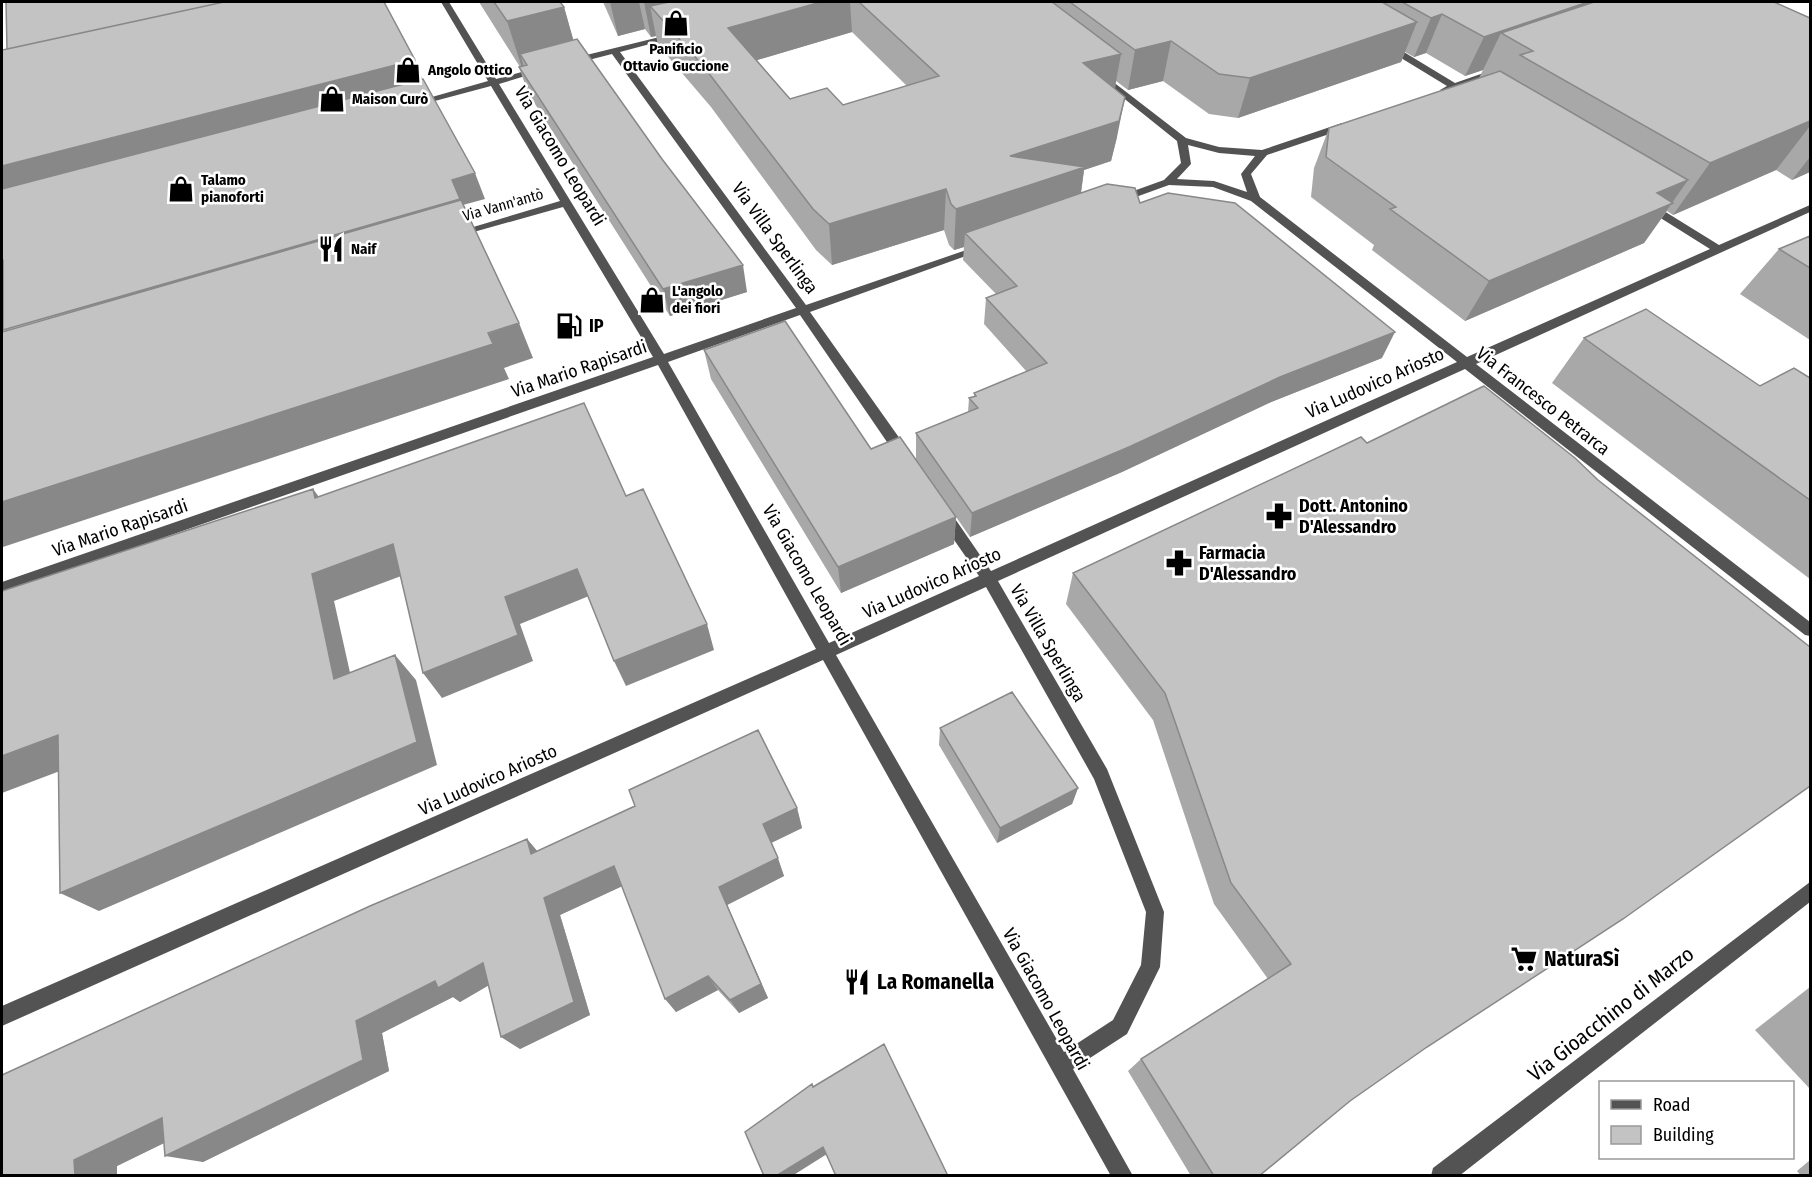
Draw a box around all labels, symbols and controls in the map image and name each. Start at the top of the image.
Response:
shop icon: Panificio Ottavio Guccione [661,8,691,38]
place label: Panificio Ottavio Guccione [623,40,729,75]
shop icon: Angolo Ottico [393,55,423,85]
place label: Angolo Ottico [427,61,512,79]
street label: Via Giacomo Leopardi [510,82,610,230]
shop icon: Maison Curò [317,84,347,114]
place label: Maison Curò [352,90,428,108]
place label: Talamo pianoforti [201,171,264,206]
shop icon: Talamo pianoforti [166,174,196,204]
street label: Via Villa Sperlinga [727,178,823,298]
street label: Via Vann'antò [461,185,545,225]
restaurant icon: Naif [316,234,346,264]
place label: Naif [351,240,377,258]
place label: L'angolo dei fiori [672,282,723,317]
shop icon: L'angolo dei fiori [637,285,667,315]
fuel station icon: IP [554,311,584,341]
place label: IP [589,315,604,337]
street label: Via Mario Rapisardi [508,336,650,402]
street label: Via Francesco Petrarca [1472,342,1614,460]
street label: Via Ludovico Ariosto [1302,343,1448,423]
street label: Via Mario Rapisardi [49,495,191,561]
place label: Dott. Antonino D'Alessandro [1299,495,1408,538]
street label: Via Giacomo Leopardi [758,501,856,649]
pharmacy icon: Dott. Antonino D'Alessandro [1264,501,1294,531]
place label: Farmacia D'Alessandro [1199,542,1297,585]
street label: Via Ludovico Ariosto [859,543,1005,623]
pharmacy icon: Farmacia D'Alessandro [1164,548,1194,578]
street label: Via Villa Sperlinga [1005,580,1091,706]
street label: Via Ludovico Ariosto [415,740,561,820]
street label: Via Giacomo Leopardi [998,924,1094,1074]
street label: Via Gioacchino di Marzo [1523,941,1699,1087]
supermarket icon: NaturaSì [1509,944,1539,974]
place label: NaturaSì [1544,946,1620,972]
restaurant icon: La Romanella [842,967,872,997]
place label: La Romanella [877,969,994,995]
legend [1599,1081,1794,1159]
text: Road [1653,1094,1690,1116]
text: Building [1653,1124,1714,1146]

